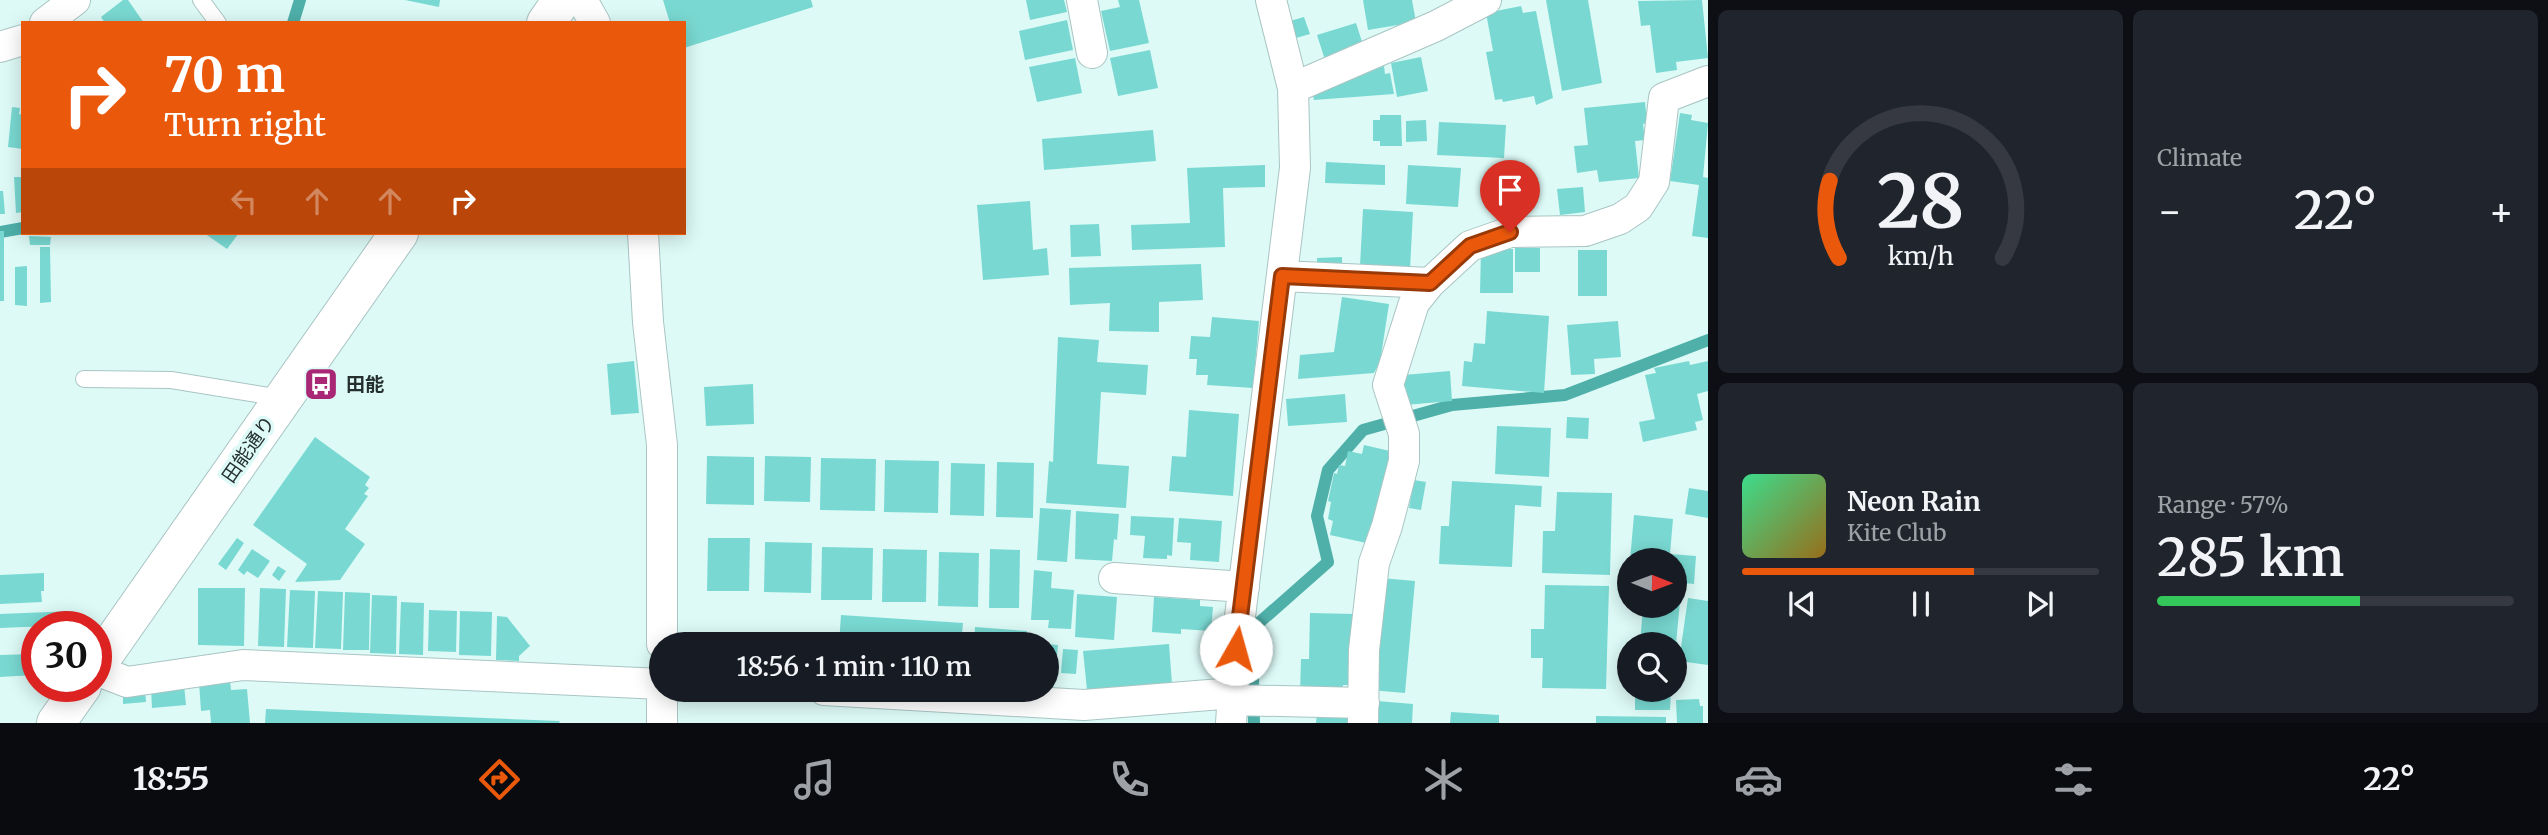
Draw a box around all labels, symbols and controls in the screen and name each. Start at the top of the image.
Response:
text: 70 m [164,44,285,105]
icon: right [49,49,140,140]
text: Turn right [164,105,326,145]
text: Climate [2157,143,2242,172]
text: 28 [1877,156,1964,248]
pin [1480,160,1540,232]
icon: arrive [1491,171,1529,209]
text: 22° [2294,178,2377,243]
icon: left [225,182,263,220]
icon: ahead [298,182,336,220]
icon: ahead [371,182,409,220]
icon: right [444,182,482,220]
text: − [2157,188,2182,235]
text: + [2489,188,2514,235]
text: km/h [1887,239,1954,271]
bus stop icon: 田能 [302,365,340,403]
place label: 田能 [346,372,384,396]
street label: 田能通り [216,411,280,487]
text: Neon Rain [1847,485,1981,518]
text: Range · 57% [2157,490,2289,519]
text: Kite Club [1847,518,1946,547]
text: 285 km [2157,525,2344,590]
north arrow [1617,548,1687,618]
map controls [1617,548,1687,702]
icon: previous [1783,585,1821,623]
icon: pause [1902,585,1940,623]
icon: next [2021,585,2059,623]
speed limit sign: 30 [21,611,112,702]
position arrow [1199,612,1273,686]
button: search [1617,632,1687,702]
text: 18:56 · 1 min · 110 m [736,650,972,683]
icon: directions [475,755,524,804]
icon: music [790,755,839,804]
icon: phone [1105,755,1154,804]
icon: climate [1419,755,1468,804]
icon: car [1734,755,1783,804]
icon: filters [2049,755,2098,804]
text: 18:55 [133,759,210,799]
text: 22° [2363,759,2415,799]

